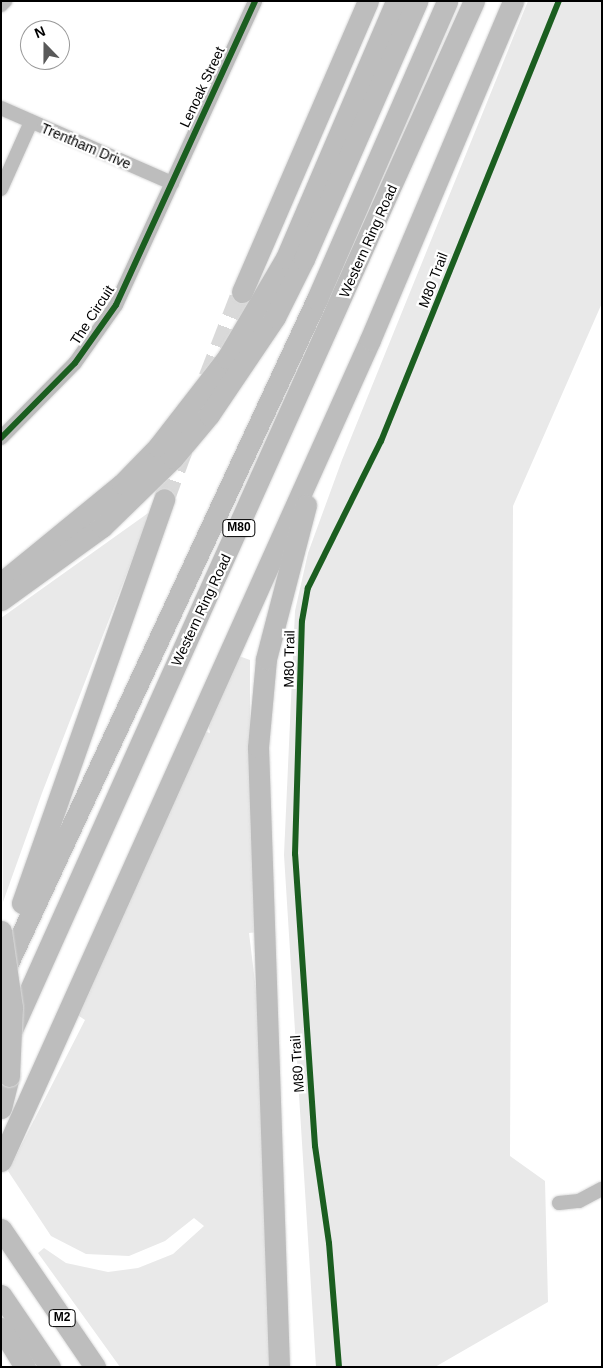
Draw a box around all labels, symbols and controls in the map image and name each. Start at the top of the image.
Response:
north arrow [20,20,70,70]
text: N [32,23,47,41]
street label: Lenoak Street [176,44,228,130]
street label: Trentham Drive [39,120,133,172]
street label: Western Ring Road [336,182,400,300]
street label: M80 Trail [415,250,451,310]
street label: The Circuit [67,282,117,348]
road number: M80 [222,518,256,538]
street label: Western Ring Road [168,551,234,669]
street label: M80 Trail [280,630,298,688]
street label: M80 Trail [287,1035,307,1093]
road number: M2 [48,1309,76,1328]

